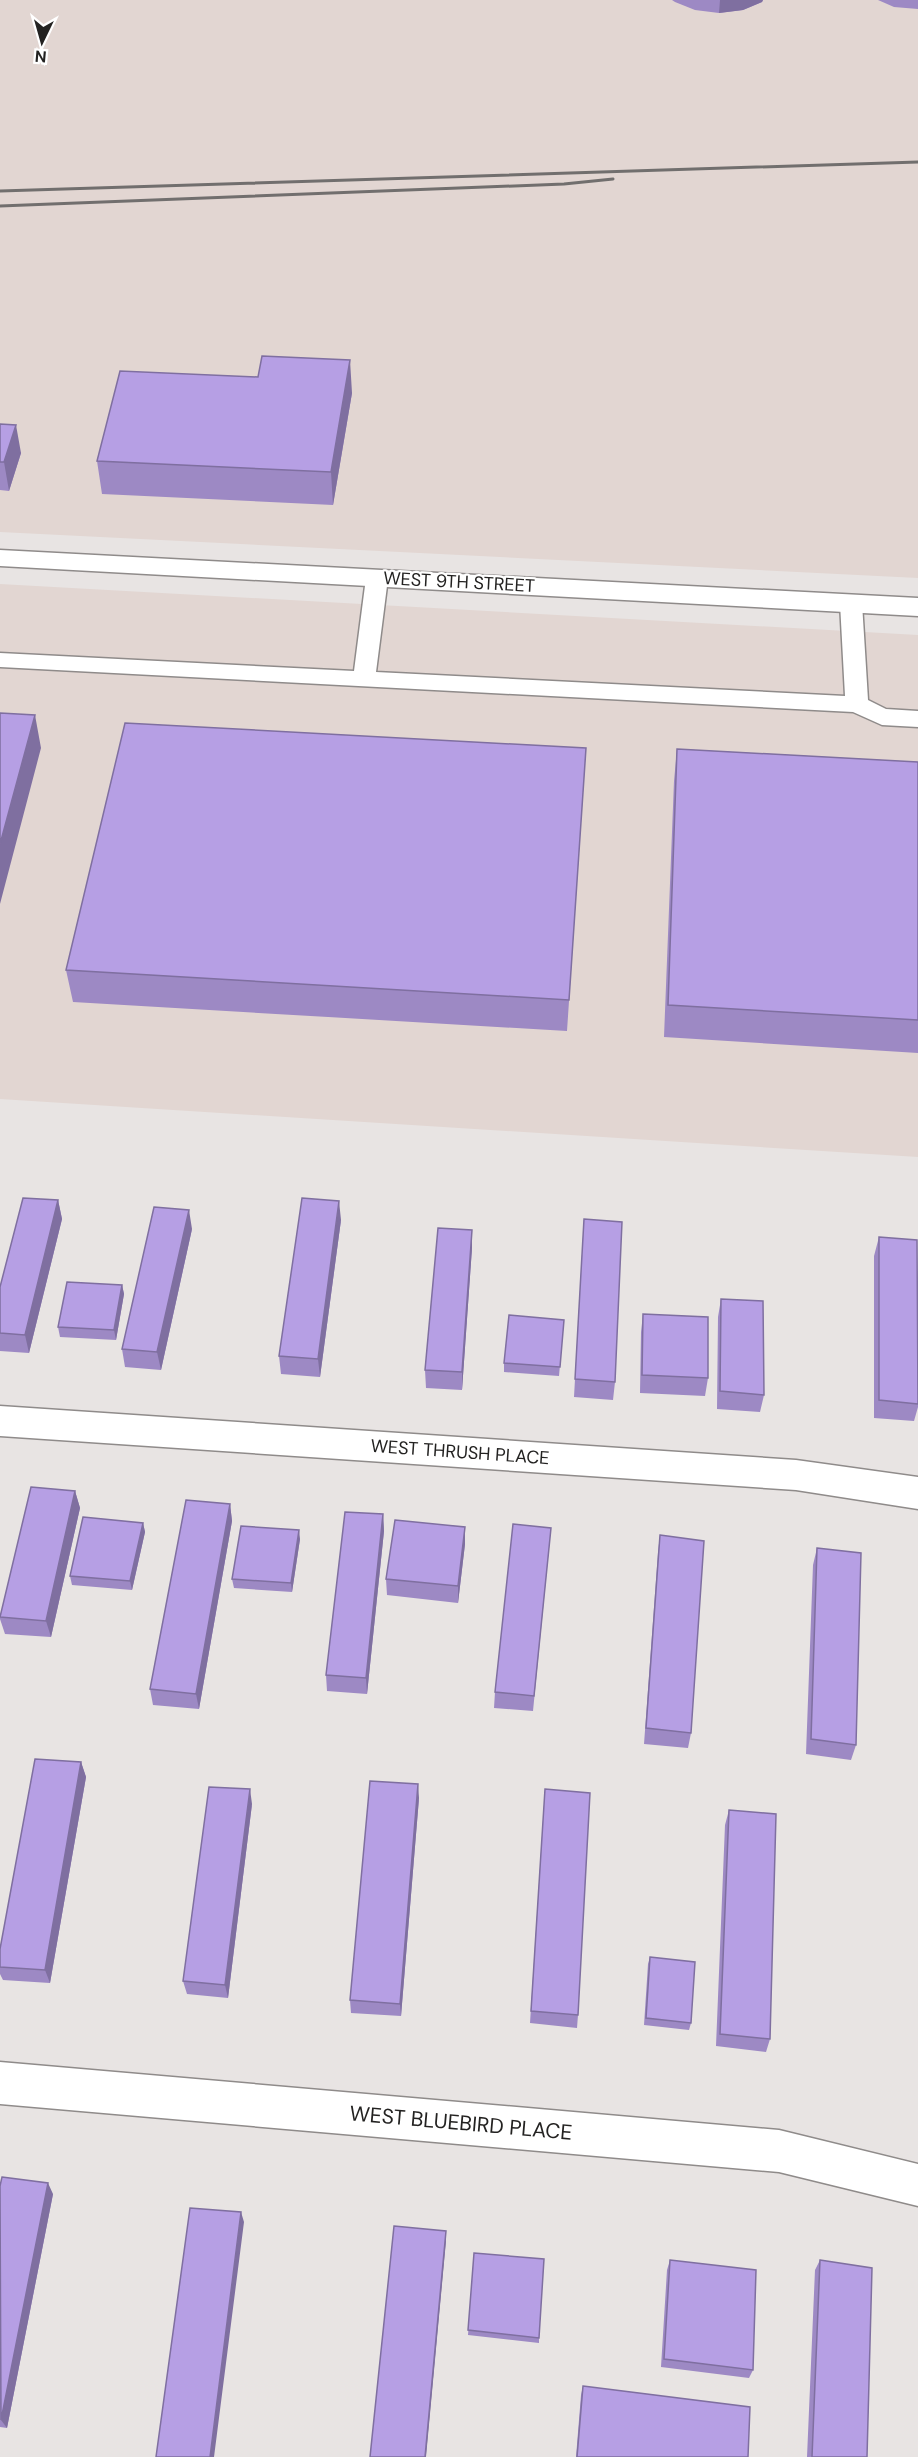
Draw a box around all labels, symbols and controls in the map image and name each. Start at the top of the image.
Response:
north arrow [12,12,72,72]
text: N [34,45,47,67]
street label: WEST 9TH STREET [383,566,535,598]
street label: WEST THRUSH PLACE [370,1434,550,1470]
street label: WEST BLUEBIRD PLACE [348,2099,574,2147]

